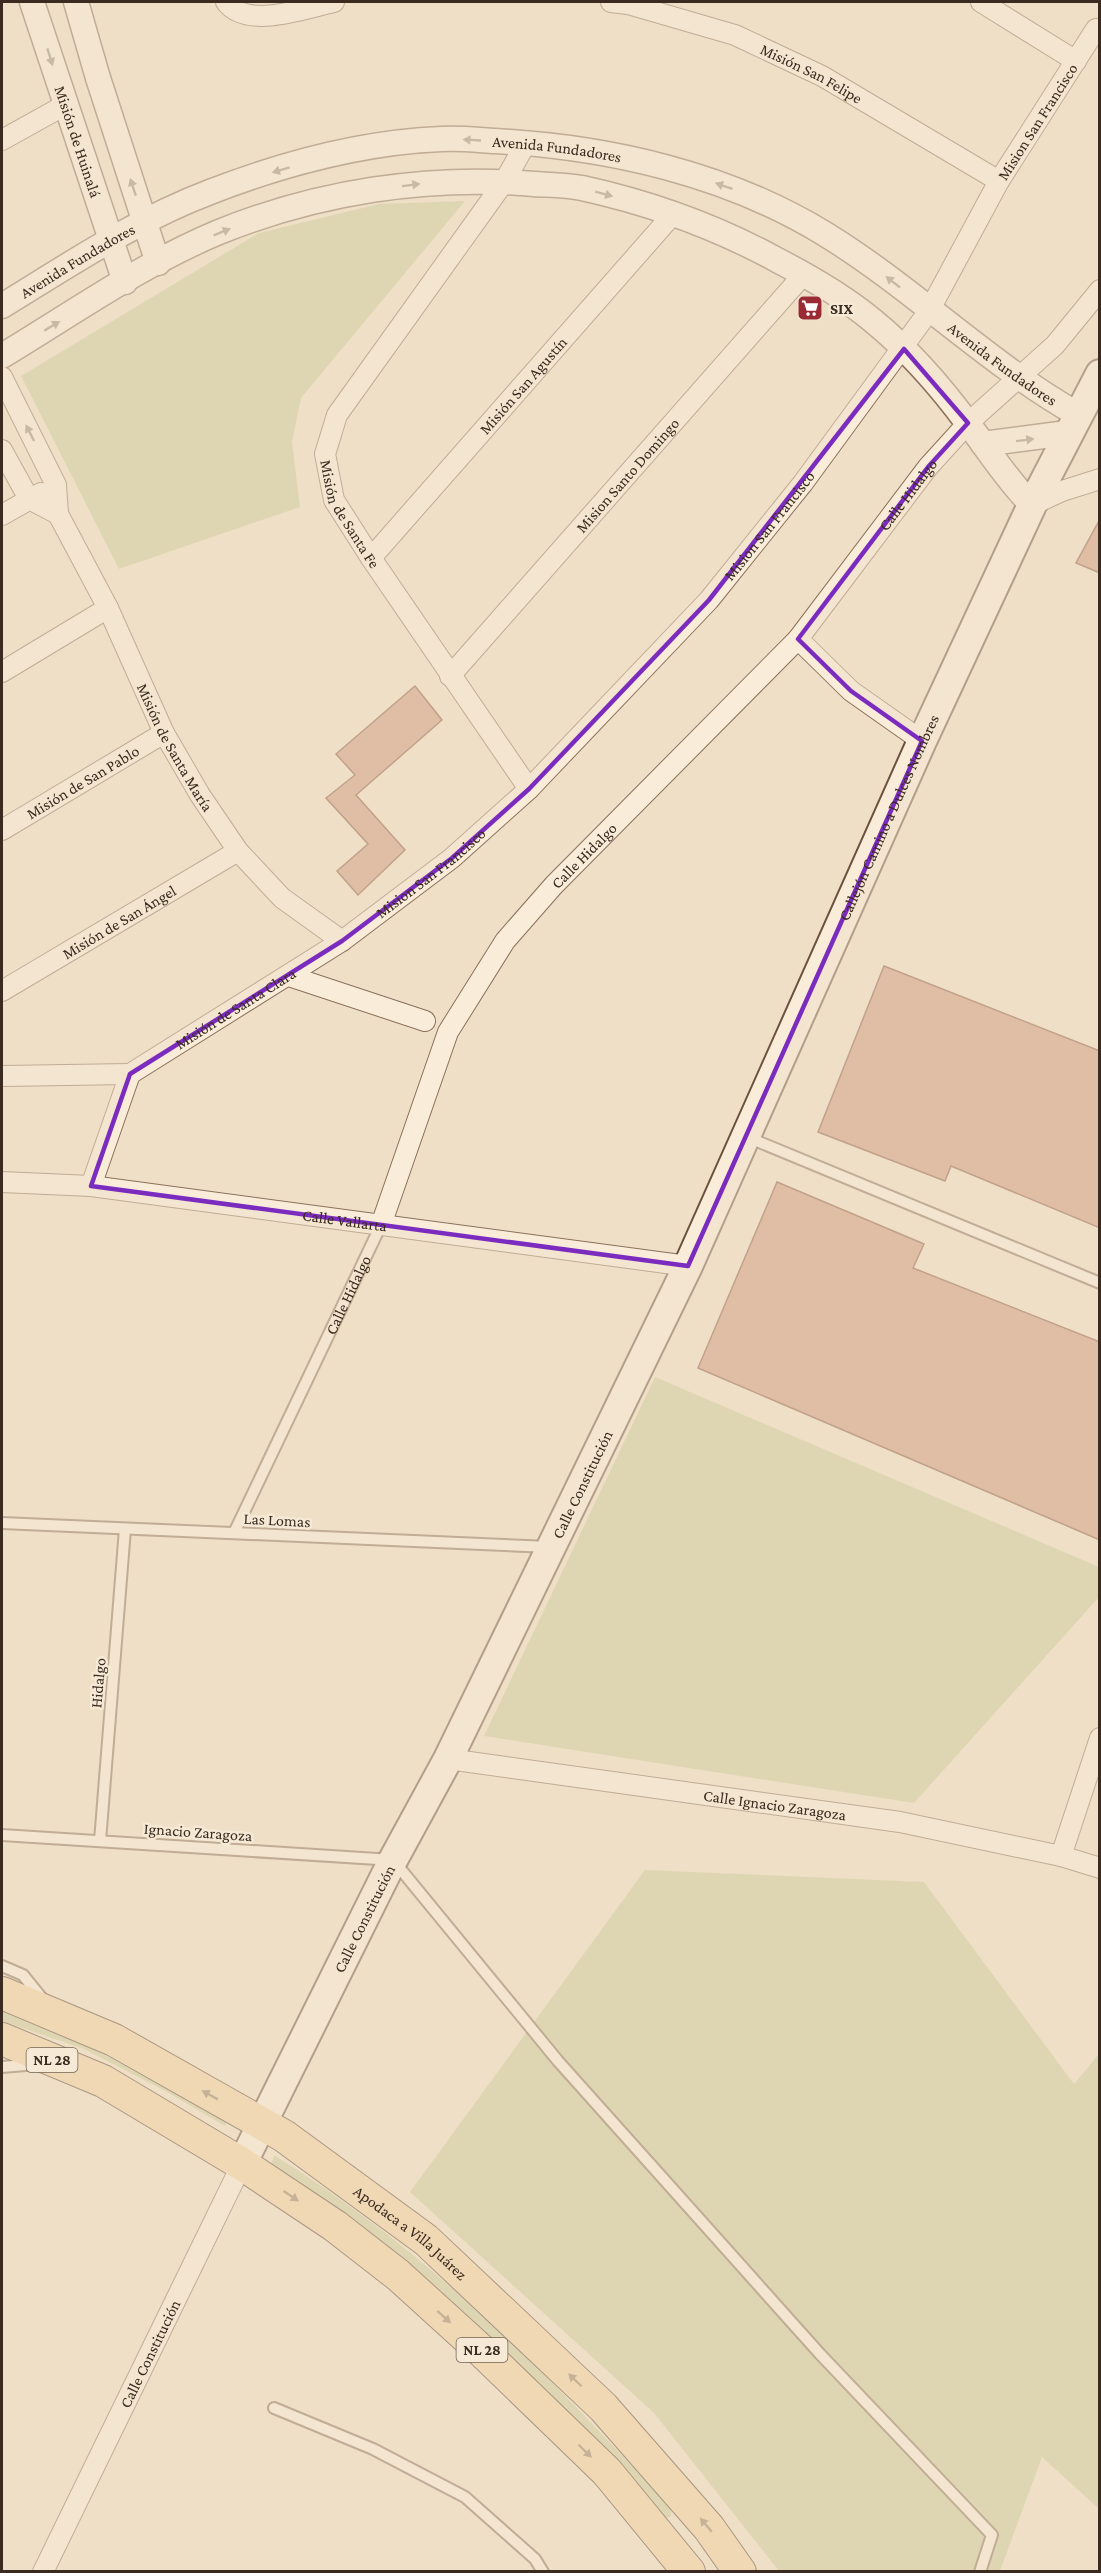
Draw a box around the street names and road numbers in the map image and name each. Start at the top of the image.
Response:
street label: Misión San Felipe [758,40,865,107]
street label: Mision San Francisco [994,60,1080,183]
street label: Misión de Huinalá [52,83,105,200]
street label: Avenida Fundadores [492,132,623,165]
street label: Avenida Fundadores [17,220,137,301]
street label: Avenida Fundadores [945,318,1060,409]
street label: Misión San Agustín [476,333,570,437]
street label: Mision Santo Domingo [572,414,682,536]
street label: Calle Hidalgo [875,455,940,533]
street label: Misión de Santa Fe [318,458,384,571]
street label: Mision San Francisco [720,468,817,583]
street label: Misión de Santa María [134,680,217,815]
street label: Callejón Camino a Dulces Nombres [835,712,942,923]
street label: Misión de San Pablo [23,742,142,822]
street label: Calle Hidalgo [547,819,620,892]
street label: Mision San Francisco [372,824,488,921]
street label: Misión de San Ángel [59,881,179,962]
street label: Misión de Santa Clara [172,964,299,1052]
street label: Calle Vallarta [301,1206,389,1234]
street label: Calle Hidalgo [322,1252,374,1337]
street label: Calle Constitución [548,1427,615,1541]
street label: Las Lomas [243,1510,311,1530]
street label: Hidalgo [87,1657,110,1709]
street label: Calle Ignacio Zaragoza [702,1786,848,1823]
street label: Ignacio Zaragoza [143,1820,253,1845]
street label: Calle Constitución [330,1862,398,1975]
road number: NL 28 [26,2048,78,2072]
street label: Apodaca a Villa Juárez [351,2182,471,2283]
street label: Calle Constitución [116,2296,183,2410]
road number: NL 28 [456,2338,508,2362]

